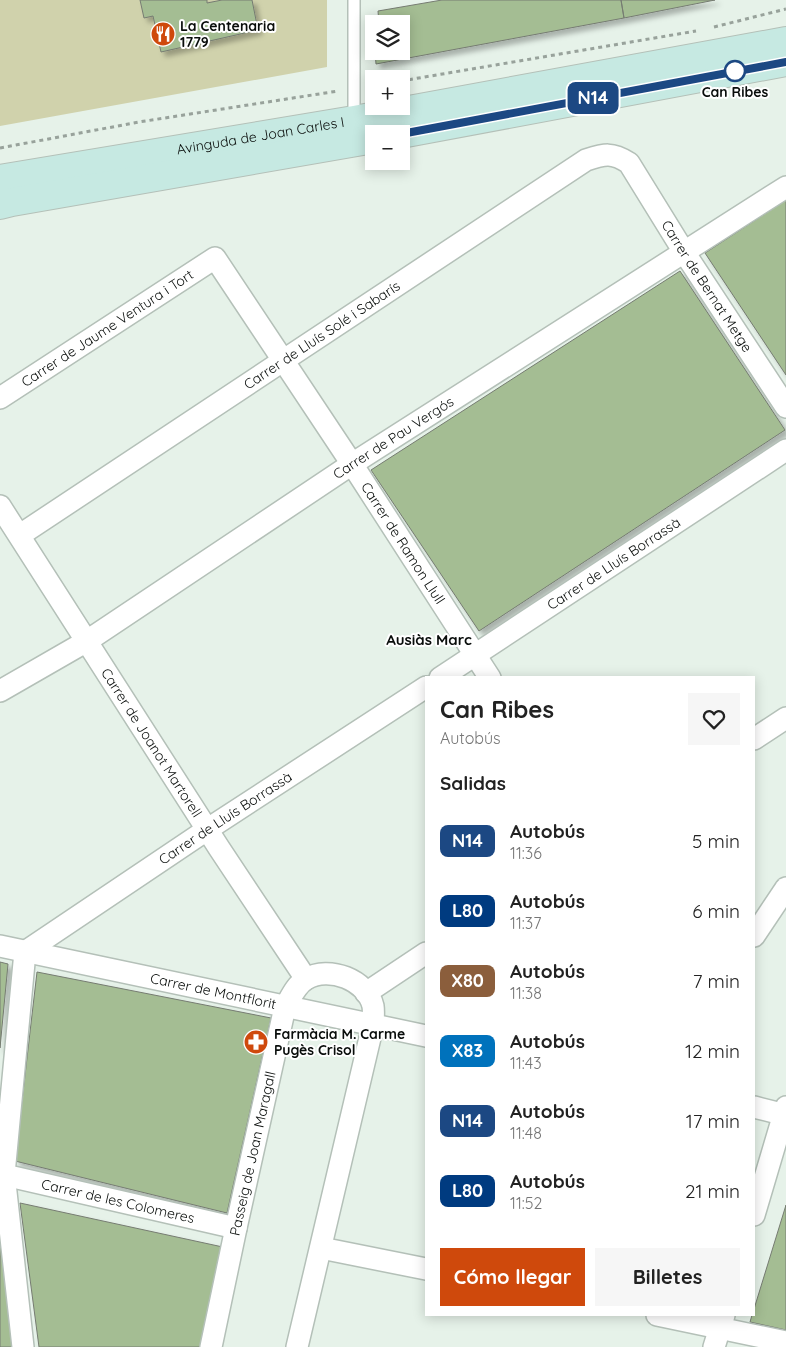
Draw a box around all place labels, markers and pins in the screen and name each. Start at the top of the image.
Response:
place label: La Centenaria 1779 [180,17,275,51]
restaurant icon: La Centenaria 1779 [150,21,176,47]
marker: Can Ribes [724,60,746,82]
place label: Can Ribes [702,83,769,101]
place label: Farmàcia M. Carme Pugès Crisol [274,1025,405,1059]
pharmacy icon: Farmàcia M. Carme Pugès Crisol [243,1029,269,1055]

